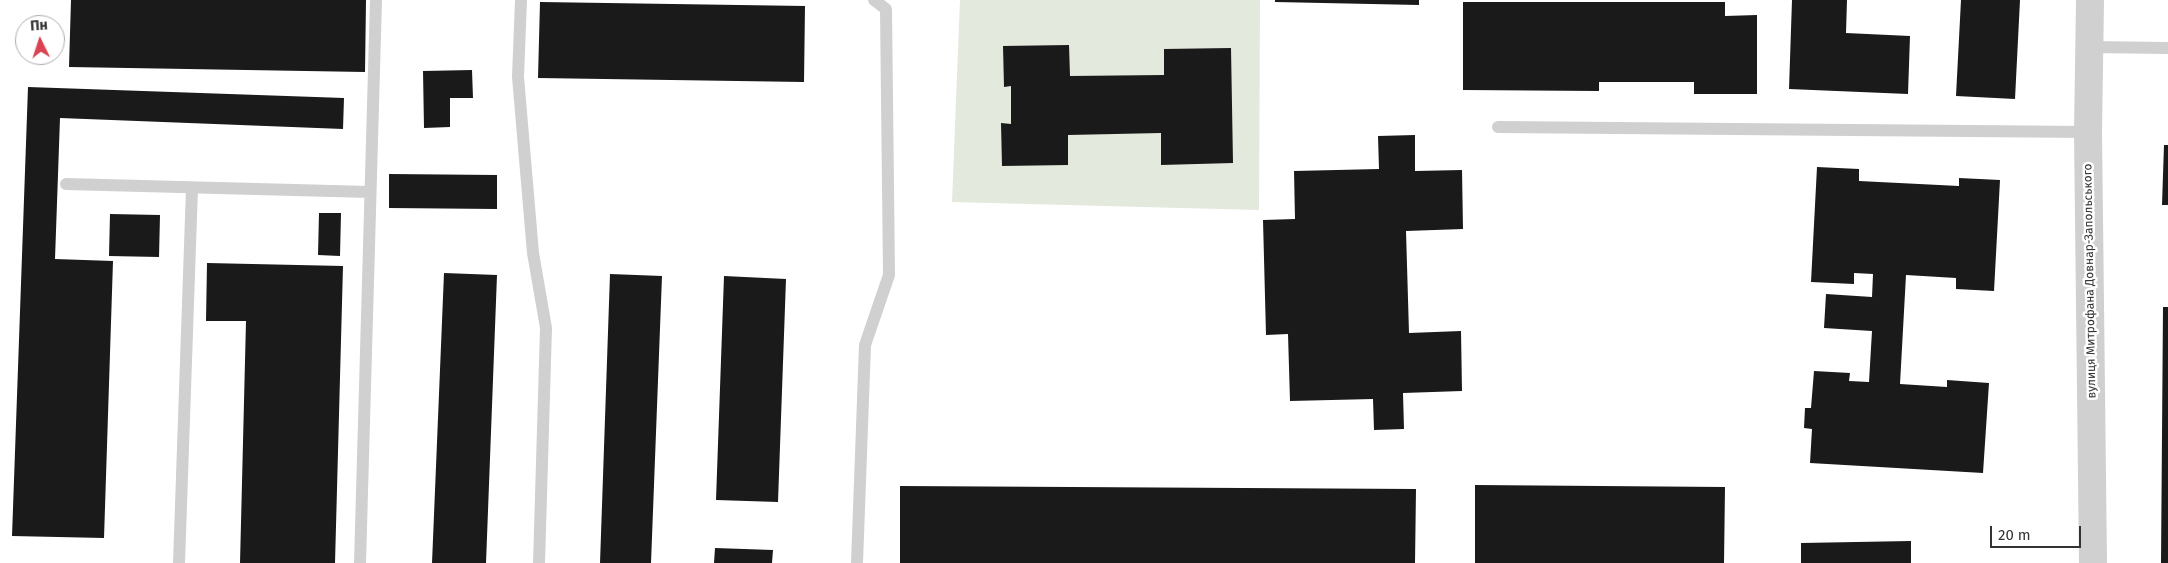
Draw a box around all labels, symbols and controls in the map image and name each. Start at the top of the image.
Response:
north arrow [15,15,65,65]
text: Пн [30,16,48,35]
street label: вулиця Митрофана Довнар-Запольського [2081,163,2099,399]
scale bar [1993,516,2084,548]
text: 20 m [1998,526,2031,544]

